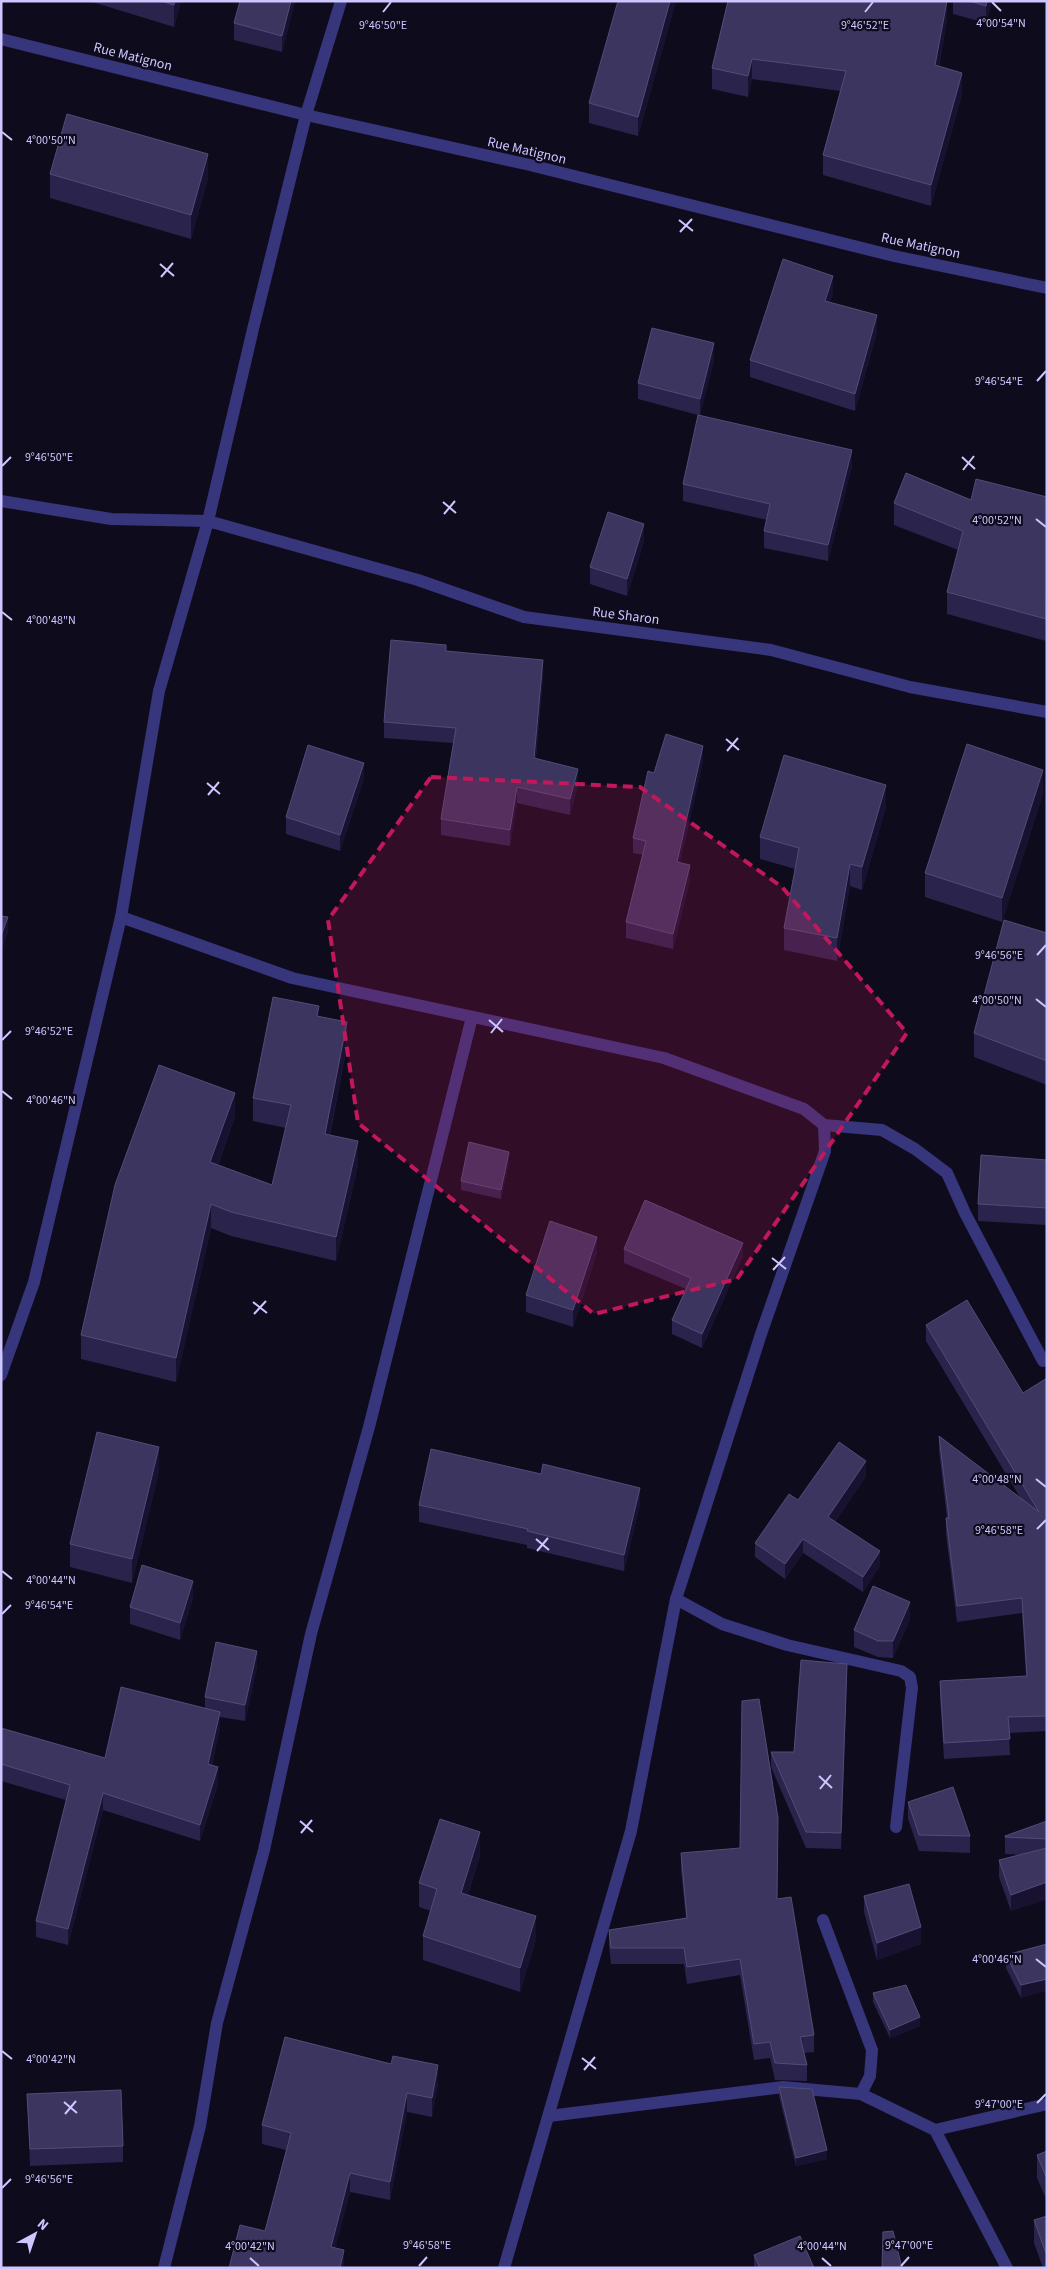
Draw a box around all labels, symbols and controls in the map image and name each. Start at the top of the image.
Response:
text: 4°00'54"N [976,15,1026,32]
text: 9°46'50"E [359,17,407,34]
text: 9°46'52"E [841,17,889,34]
street label: Rue Matignon [91,38,174,76]
text: 4°00'50"N [26,132,76,149]
street label: Rue Matignon [485,132,568,170]
street label: Rue Matignon [879,228,962,264]
text: 9°46'54"E [975,373,1023,390]
text: 9°46'50"E [25,449,73,466]
text: 4°00'52"N [972,512,1022,529]
street label: Rue Sharon [591,602,661,630]
text: 4°00'48"N [26,612,76,629]
text: 9°46'56"E [975,947,1023,964]
text: 4°00'50"N [972,992,1022,1009]
text: 9°46'52"E [25,1023,73,1040]
text: 4°00'46"N [26,1092,76,1109]
text: 4°00'48"N [972,1471,1022,1488]
text: 9°46'58"E [975,1522,1023,1539]
text: 4°00'44"N [26,1572,76,1589]
text: 9°46'54"E [25,1597,73,1614]
text: 4°00'46"N [972,1951,1022,1968]
text: 4°00'42"N [26,2051,76,2068]
text: 9°47'00"E [975,2096,1023,2113]
text: 9°46'56"E [25,2171,73,2188]
north arrow [10,2209,60,2259]
text: N [33,2214,53,2235]
text: 9°46'58"E [403,2237,451,2254]
text: 9°47'00"E [885,2237,933,2254]
text: 4°00'42"N [225,2238,275,2255]
text: 4°00'44"N [797,2238,847,2255]

